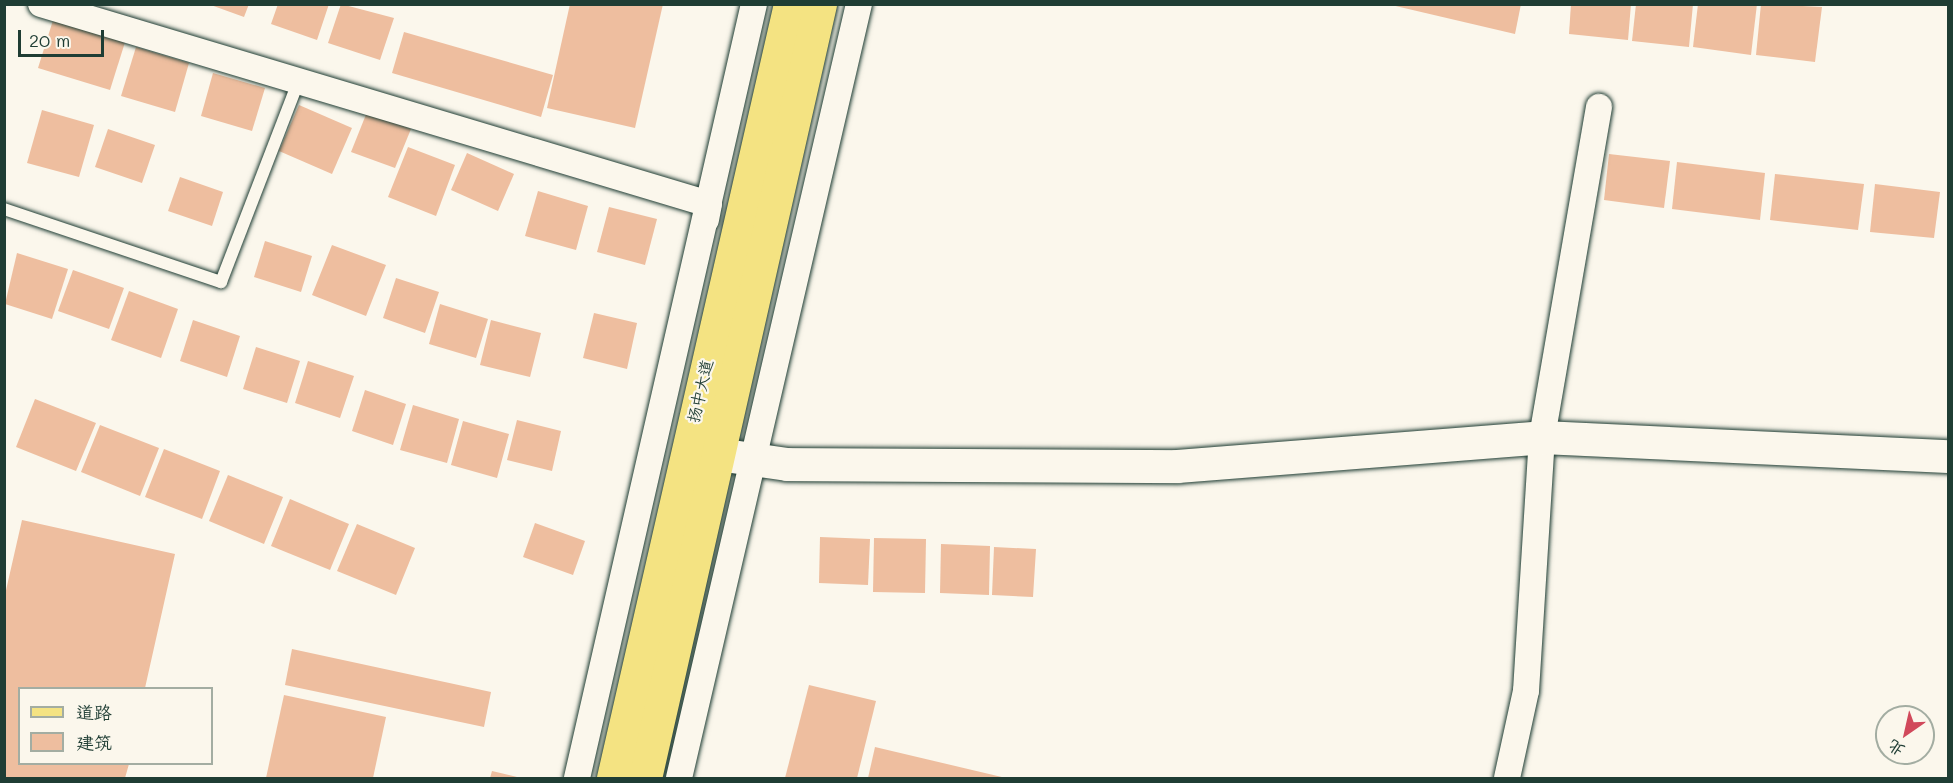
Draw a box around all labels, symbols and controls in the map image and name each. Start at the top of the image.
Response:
scale bar [21,18,106,56]
text: 20 m [29,28,70,52]
street label: 扬中大道 [683,358,717,424]
legend [18,687,213,765]
text: 道路 [76,700,112,724]
north arrow [1875,705,1935,765]
text: 建筑 [76,730,112,754]
text: 北 [1883,736,1908,762]

